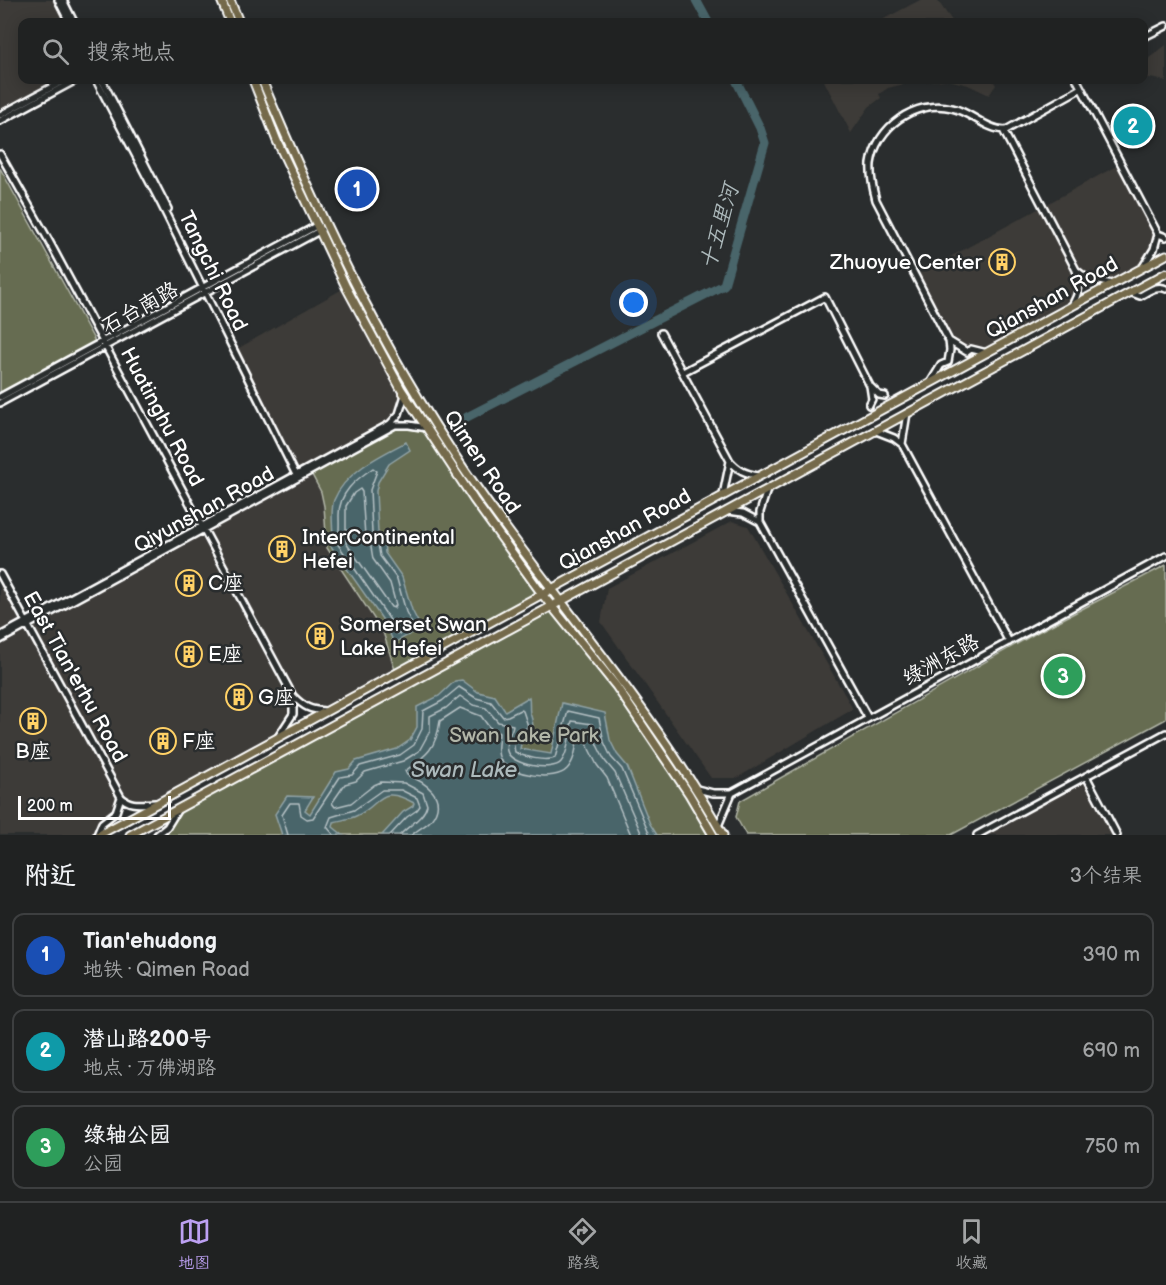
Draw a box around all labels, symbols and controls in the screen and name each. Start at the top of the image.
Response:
search box [18,18,1148,84]
icon: search [39,35,72,68]
text: 搜索地点 [87,39,175,66]
pin: 2 [1114,104,1152,148]
pin: 1 [338,166,376,212]
water label: 十五里河 [695,178,746,273]
street label: Tangchi Road [173,207,253,335]
building icon: Zhuoyue Center [987,247,1017,277]
place label: Zhuoyue Center [829,250,982,275]
street label: Qianshan Road [982,251,1122,345]
street label: 石台南路 [97,277,183,339]
your location [619,288,648,317]
street label: Huatinghu Road [115,343,209,491]
street label: Qimen Road [438,406,526,518]
street label: Qiyunshan Road [130,461,278,559]
street label: Qianshan Road [555,483,695,577]
place label: InterContinental Hefei [302,525,455,574]
building icon: InterContinental Hefei [267,534,297,564]
building icon: C座 [174,568,204,598]
place label: C座 [208,571,244,596]
street label: East Tian'erhu Road [18,587,132,767]
place label: Somerset Swan Lake Hefei [340,612,487,661]
building icon: Somerset Swan Lake Hefei [305,621,335,651]
street label: 绿洲东路 [898,629,984,691]
building icon: E座 [174,639,204,669]
place label: E座 [208,642,243,667]
pin: 3 [1044,654,1082,698]
building icon: G座 [224,682,254,712]
place label: G座 [258,685,295,710]
building icon: B座 [18,706,48,736]
park label: Swan Lake Park [449,723,599,748]
building icon: F座 [148,726,178,756]
place label: F座 [182,729,216,754]
place label: B座 [15,739,51,764]
water label: Swan Lake [411,757,518,784]
scale bar [18,793,171,820]
text: 200 m [27,797,73,816]
text: 附近 [24,861,76,892]
text: 3个结果 [1070,864,1142,888]
text: Tian'ehudong [83,928,217,955]
text: 1 [41,943,50,967]
text: 390 m [1082,943,1140,967]
text: 地铁 · Qimen Road [83,958,250,982]
text: 潜山路200号 [83,1026,211,1053]
text: 2 [40,1039,51,1063]
text: 690 m [1083,1039,1140,1063]
text: 地点 · 万佛湖路 [83,1056,216,1080]
text: 绿轴公园 [83,1122,171,1149]
text: 3 [40,1135,51,1159]
text: 750 m [1085,1135,1140,1159]
text: 公园 [83,1152,123,1176]
tab: 地图 [178,1215,211,1273]
tab: 路线 [566,1215,599,1273]
tab: 收藏 [955,1215,988,1273]

